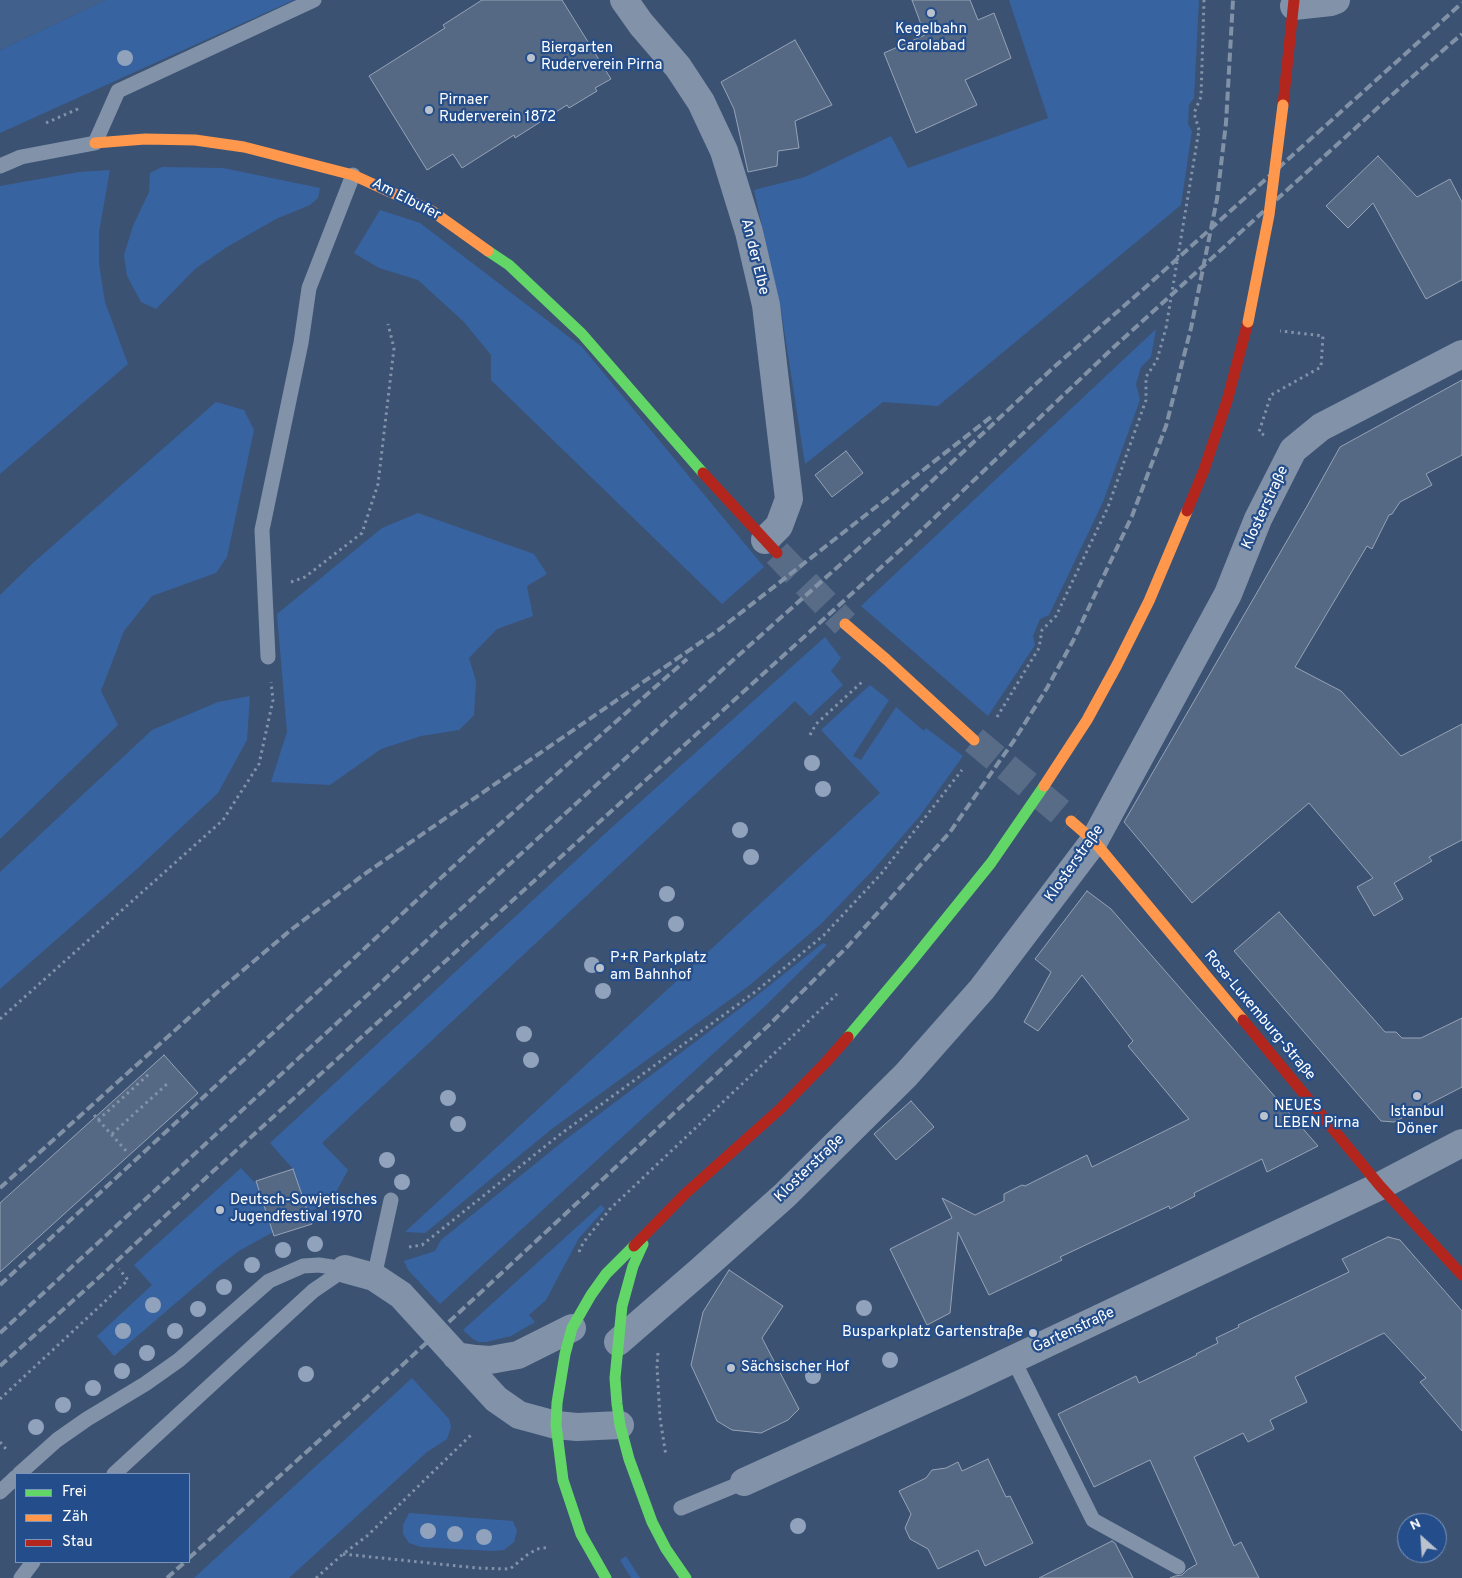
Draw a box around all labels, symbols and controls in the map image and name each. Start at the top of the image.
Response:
marker: Kegelbahn Carolabad [925,7,937,19]
place label: Kegelbahn Carolabad [895,21,967,56]
place label: Biergarten Ruderverein Pirna [541,40,662,75]
marker: Biergarten Ruderverein Pirna [525,52,537,64]
place label: Pirnaer Ruderverein 1872 [439,92,556,127]
marker: Pirnaer Ruderverein 1872 [423,104,435,116]
street label: Am Elbufer [369,175,443,225]
street label: An der Elbe [736,217,772,297]
street label: Klosterstraße [1239,463,1293,553]
street label: Klosterstraße [1042,822,1108,906]
street label: Rosa-Luxemburg-Straße [1199,947,1319,1085]
place label: P+R Parkplatz am Bahnhof [610,950,707,985]
marker: P+R Parkplatz am Bahnhof [594,962,606,974]
marker: Istanbul Döner [1411,1090,1423,1102]
place label: NEUES LEBEN Pirna [1274,1098,1360,1133]
place label: Istanbul Döner [1390,1104,1444,1139]
marker: NEUES LEBEN Pirna [1258,1110,1270,1122]
street label: Klosterstraße [771,1131,849,1207]
place label: Deutsch-Sowjetisches Jugendfestival 1970 [230,1192,377,1227]
marker: Deutsch-Sowjetisches Jugendfestival 1970 [214,1204,226,1216]
street label: Gartenstraße [1030,1304,1118,1358]
place label: Busparkplatz Gartenstraße [842,1324,1023,1342]
marker: Busparkplatz Gartenstraße [1027,1327,1039,1339]
place label: Sächsischer Hof [741,1359,849,1377]
marker: Sächsischer Hof [725,1362,737,1374]
legend [15,1473,190,1563]
text: Frei [62,1483,87,1502]
text: Zäh [62,1508,88,1527]
north arrow [1397,1513,1447,1563]
text: N [1407,1515,1424,1535]
text: Stau [62,1533,93,1552]

